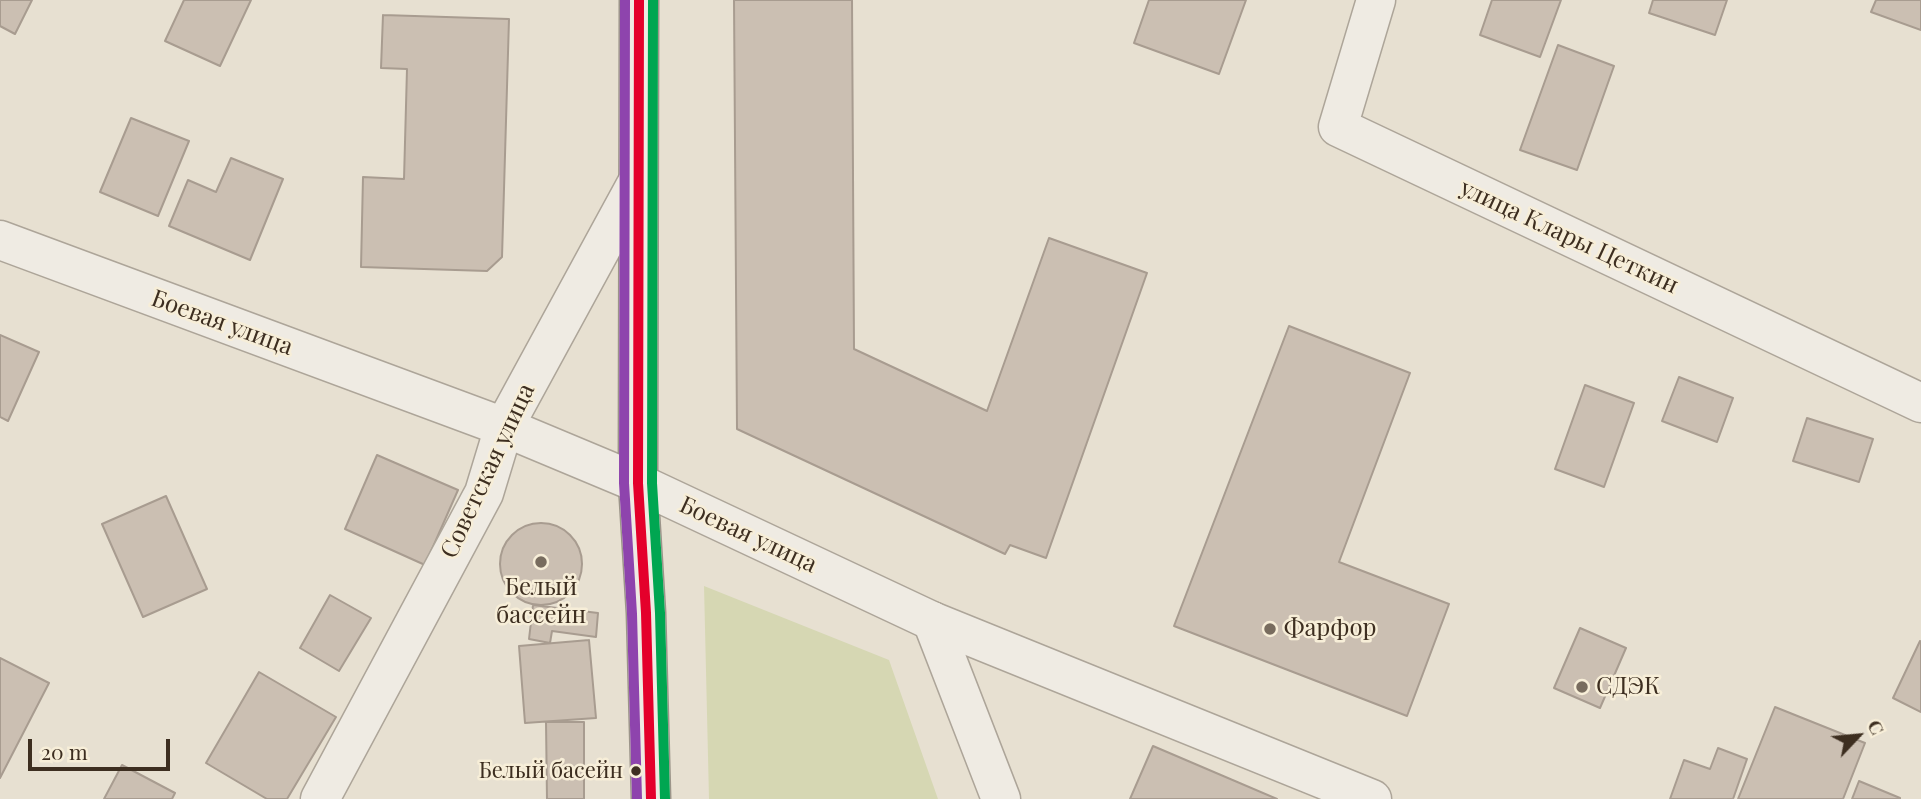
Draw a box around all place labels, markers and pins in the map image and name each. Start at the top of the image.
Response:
marker: Белый баcсейн [533,554,549,570]
place label: Белый баcсейн [496,574,586,630]
place label: Фарфор [1284,615,1377,643]
marker: Фарфор [1262,621,1278,637]
place label: СДЭК [1596,673,1660,701]
marker: СДЭК [1574,679,1590,695]
place label: Белый басейн [479,758,623,784]
marker: Белый басейн [629,764,643,778]

